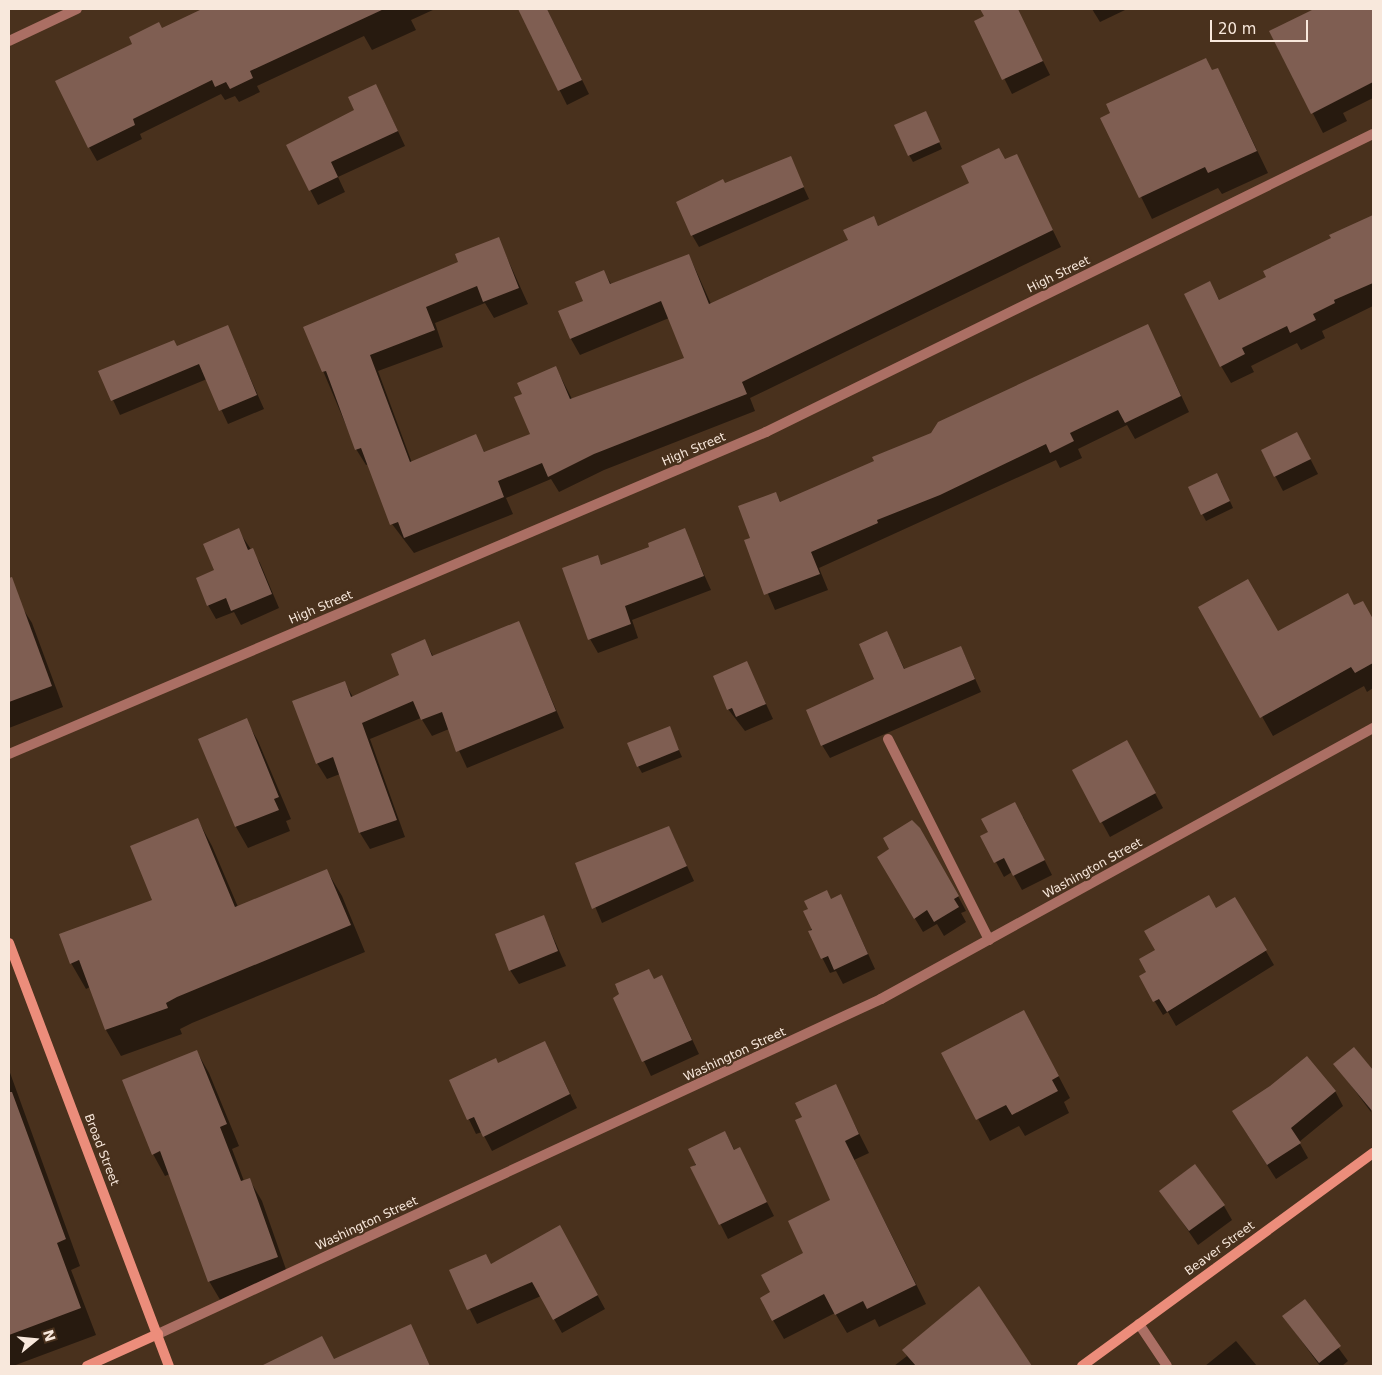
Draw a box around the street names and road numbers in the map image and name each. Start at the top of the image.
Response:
street label: High Street [1025,254,1093,296]
street label: High Street [660,430,728,470]
street label: High Street [287,588,355,628]
street label: Washington Street [1041,836,1145,902]
street label: Washington Street [682,1025,788,1085]
street label: Broad Street [81,1112,121,1188]
street label: Washington Street [314,1194,420,1254]
street label: Beaver Street [1182,1219,1258,1279]

